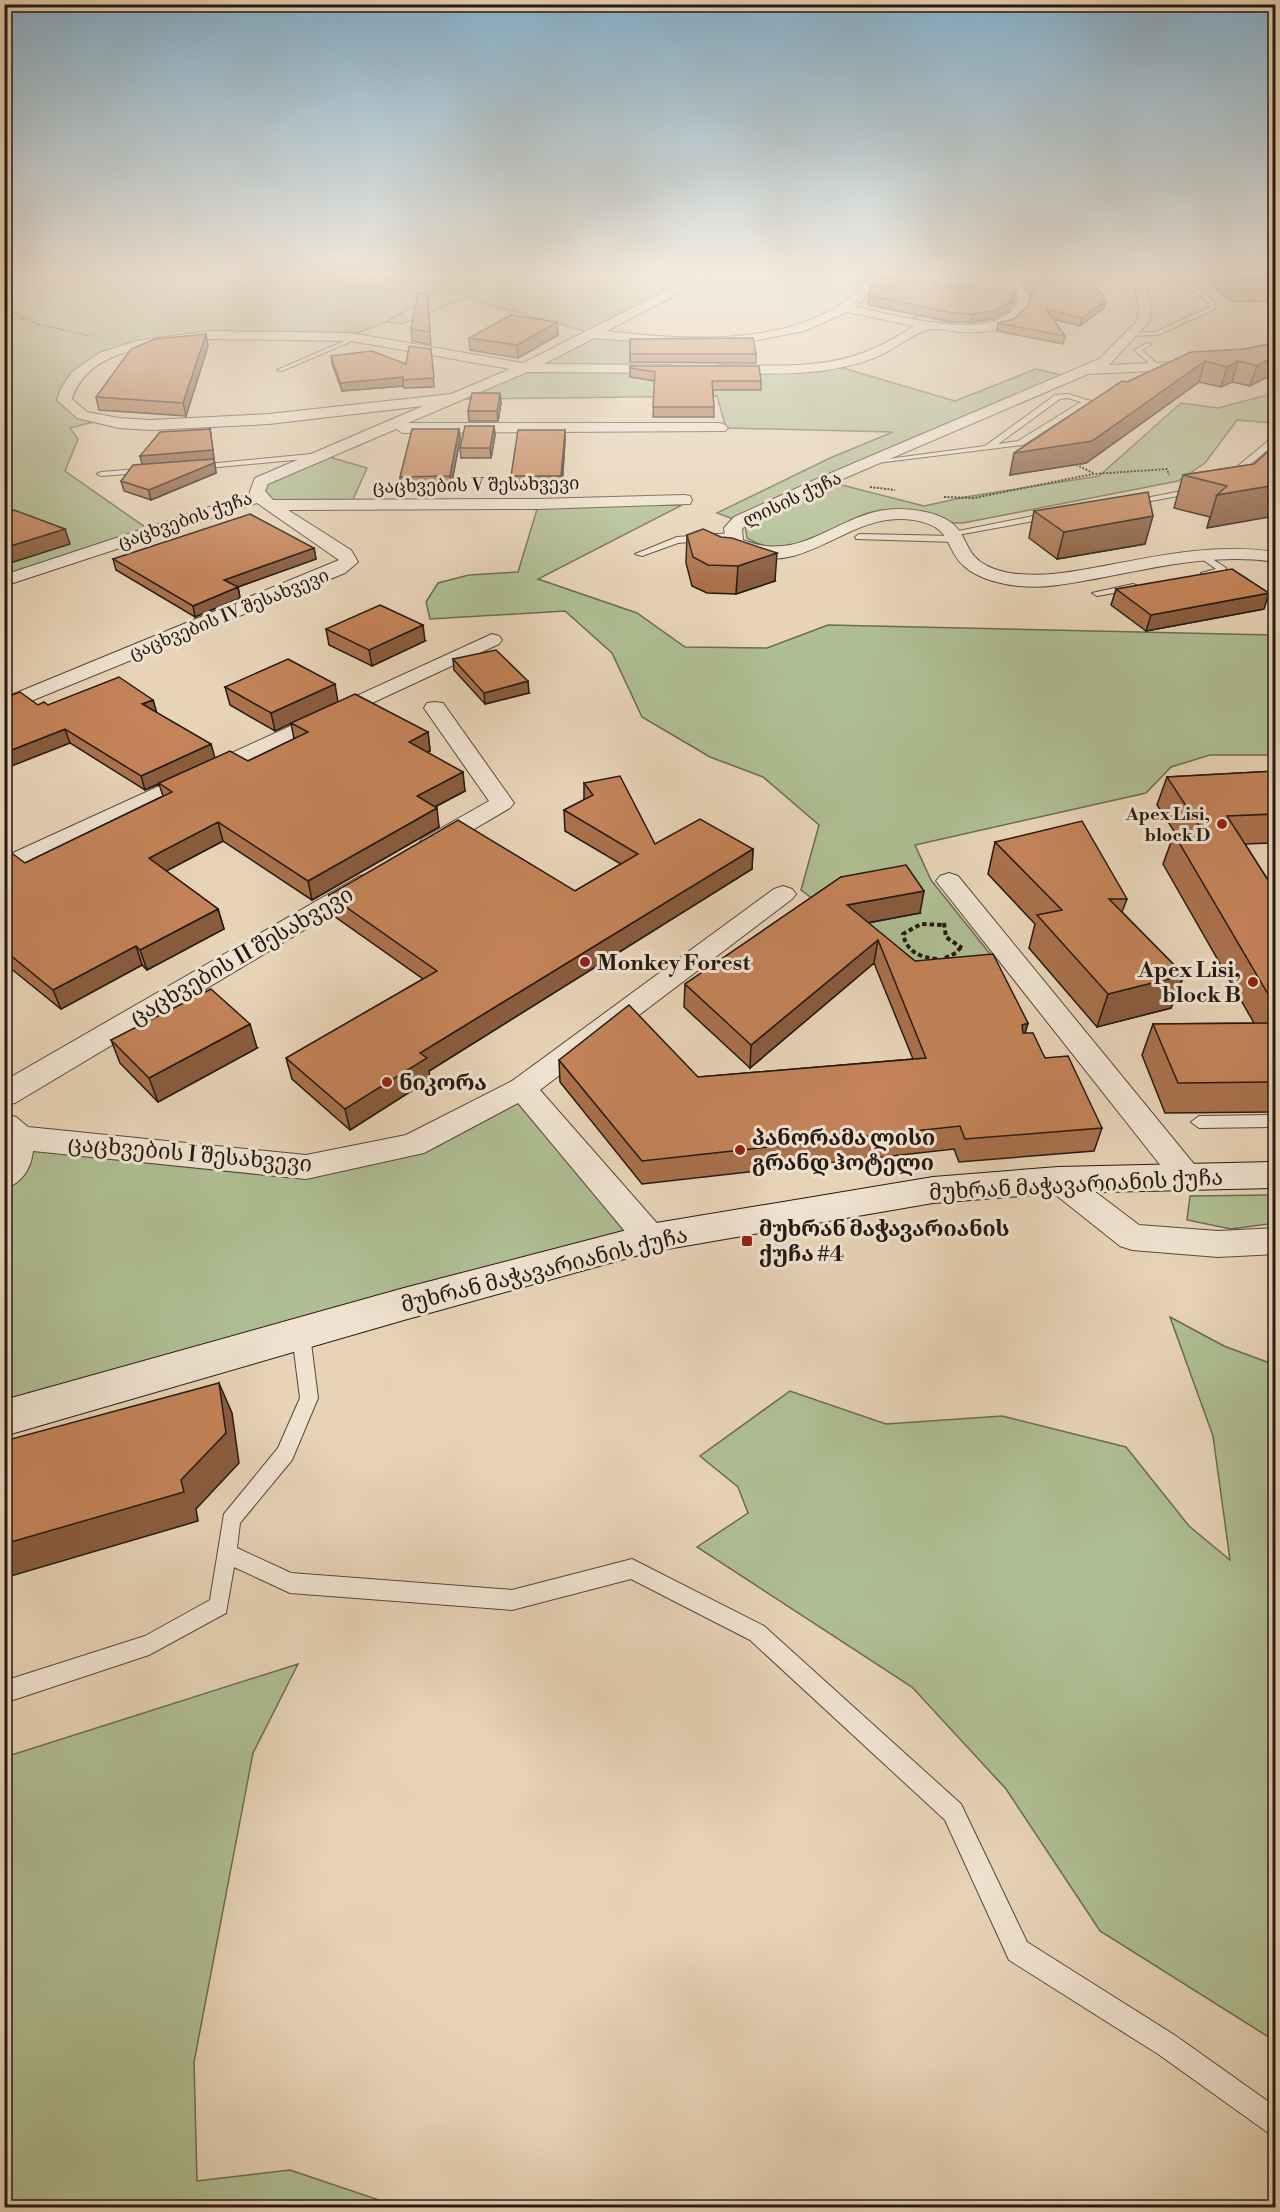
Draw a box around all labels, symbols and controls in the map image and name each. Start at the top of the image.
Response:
street label: ლისის ქუჩა [739,466,845,532]
street label: ცაცხვების V შესახვევი [373,472,579,499]
street label: ცაცხვების ქუჩა [115,487,255,554]
street label: ცაცხვების IV შესახვევი [126,564,332,665]
place label: Apex Lisi, block D [1125,803,1210,847]
marker: Apex Lisi, block D [1215,817,1229,831]
street label: ცაცხვების II შესახვევი [125,881,358,1031]
place label: Monkey Forest [597,950,751,977]
marker: Monkey Forest [578,955,592,969]
place label: Apex Lisi, block B [1137,957,1241,1009]
marker: Apex Lisi, block B [1246,975,1260,989]
place label: ნიკორა [399,1070,487,1097]
marker: ნიკორა [380,1075,394,1089]
place label: პანორამა ლისი გრანდ ჰოტელი [752,1125,935,1177]
street label: ცაცხვების I შესახვევი [67,1130,313,1179]
marker: პანორამა ლისი გრანდ ჰოტელი [733,1143,747,1157]
street label: მუხრან მაჭავარიანის ქუჩა [928,1164,1224,1207]
place label: მუხრან მაჭავარიანის ქუჩა #4 [759,1216,1010,1268]
street label: მუხრან მაჭავარიანის ქუჩა [398,1222,690,1319]
marker: მუხრან მაჭავარიანის ქუჩა #4 [740,1234,754,1248]

